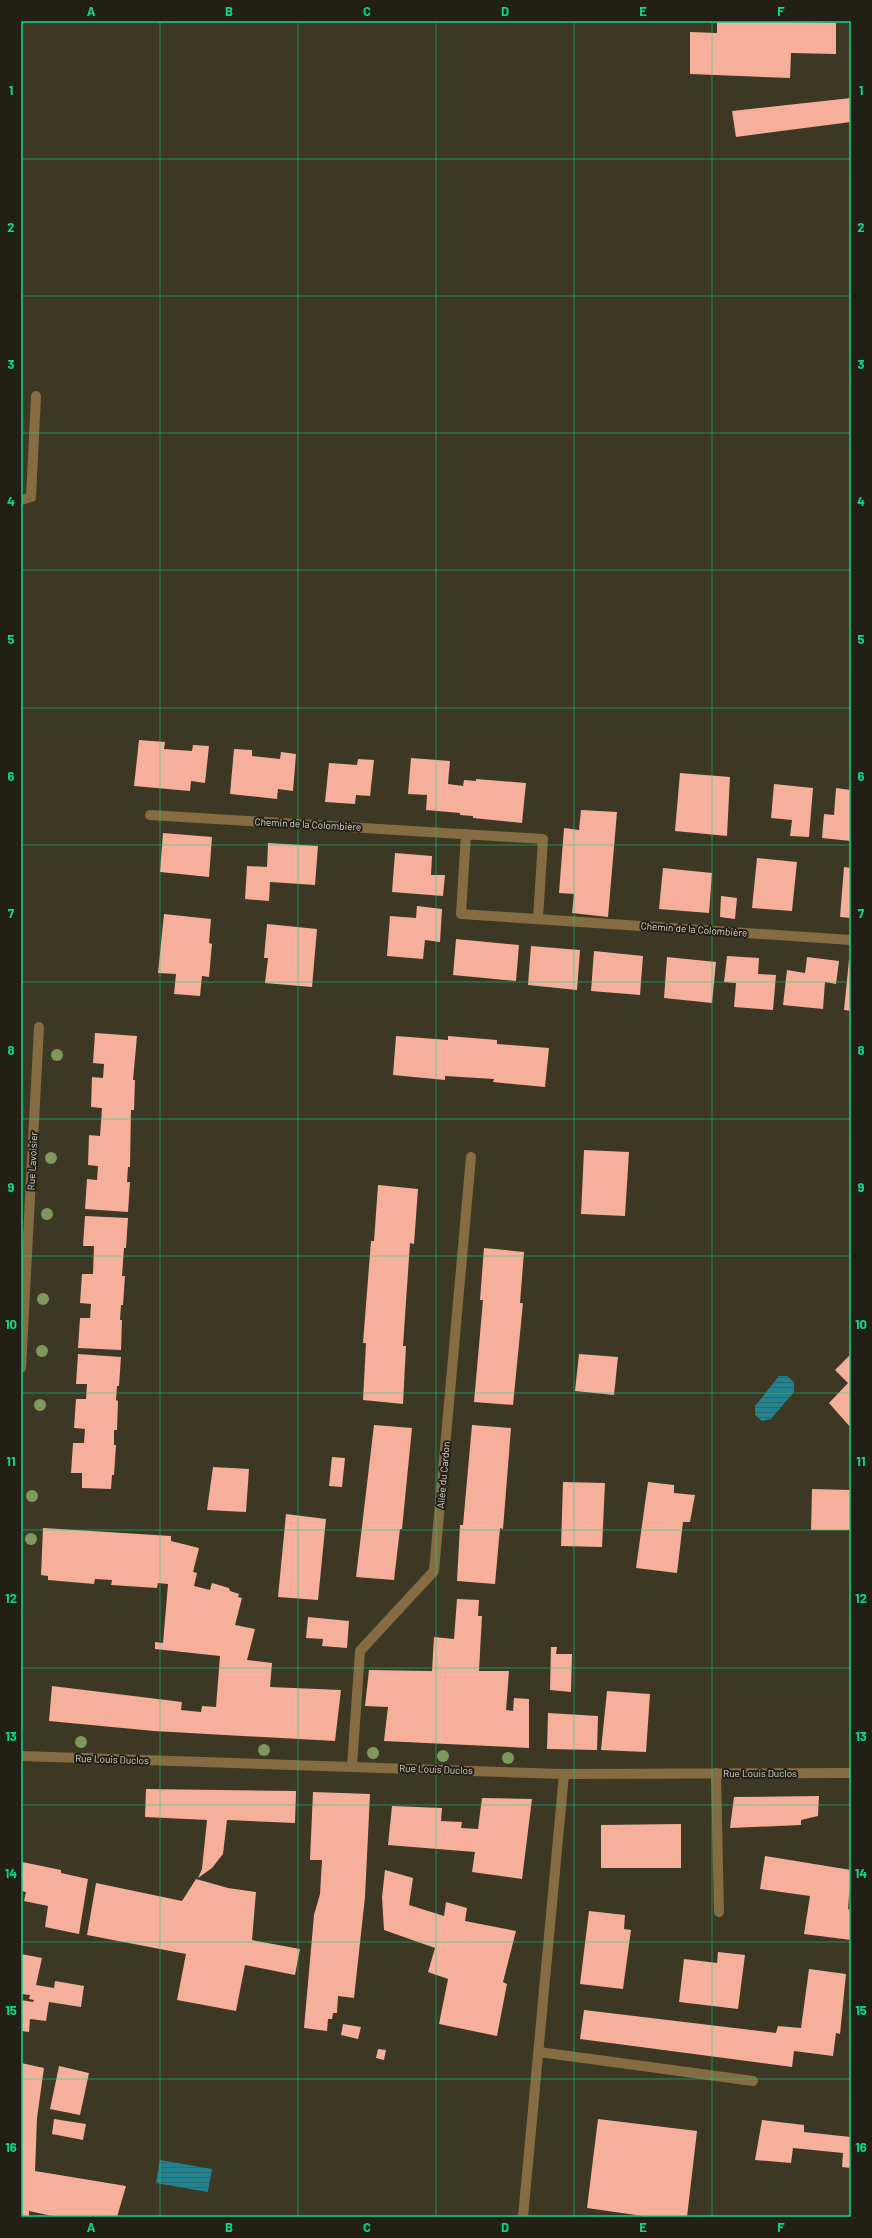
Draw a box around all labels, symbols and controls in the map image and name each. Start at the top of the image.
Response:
text: A [87,3,96,19]
text: B [225,3,233,19]
text: C [363,3,371,19]
text: D [501,3,509,19]
text: E [639,3,647,19]
text: F [777,3,785,19]
text: 1 [9,82,13,98]
text: 1 [859,82,863,98]
text: 2 [7,219,15,235]
text: 2 [857,219,865,235]
text: 3 [7,356,15,372]
text: 3 [857,356,865,372]
text: 4 [7,493,15,509]
text: 4 [857,493,865,509]
text: 5 [7,631,15,647]
text: 5 [857,631,865,647]
text: 6 [8,768,15,784]
text: 6 [858,768,865,784]
street label: Chemin de la Colombière [254,815,362,833]
text: 7 [8,905,15,921]
text: 7 [858,905,865,921]
street label: Chemin de la Colombière [640,919,748,939]
text: 8 [7,1042,15,1058]
text: 8 [857,1042,865,1058]
street label: Rue Lavoisier [24,1131,40,1191]
text: 9 [8,1179,15,1195]
text: 9 [858,1179,865,1195]
text: 10 [5,1316,17,1332]
text: 10 [855,1316,867,1332]
street label: Allée du Cardon [434,1441,452,1509]
text: 11 [6,1453,16,1469]
text: 11 [856,1453,866,1469]
text: 12 [5,1590,17,1606]
text: 12 [855,1590,867,1606]
text: 13 [5,1728,17,1744]
text: 13 [855,1728,867,1744]
street label: Rue Louis Duclos [75,1752,149,1766]
street label: Rue Louis Duclos [399,1762,473,1776]
street label: Rue Louis Duclos [723,1767,797,1779]
text: 14 [5,1865,17,1881]
text: 14 [855,1865,867,1881]
text: 15 [5,2002,17,2018]
text: 15 [855,2002,867,2018]
text: 16 [5,2139,17,2155]
text: 16 [855,2139,867,2155]
text: A [87,2219,96,2235]
text: B [225,2219,233,2235]
text: C [363,2219,371,2235]
text: D [501,2219,509,2235]
text: E [639,2219,647,2235]
text: F [777,2219,785,2235]

